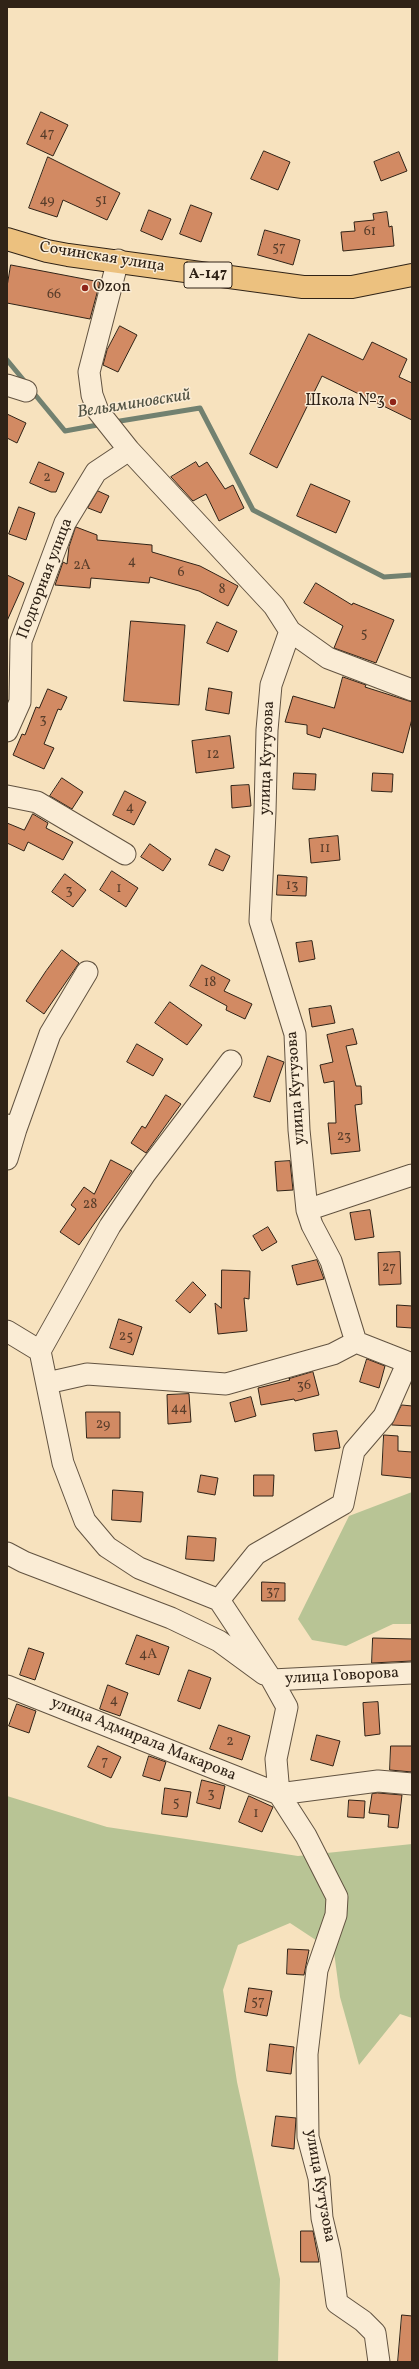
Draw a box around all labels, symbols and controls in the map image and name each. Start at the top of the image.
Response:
house number: 47 [39,126,55,142]
house number: 49 [39,193,55,209]
house number: 51 [95,193,107,209]
house number: 61 [364,224,376,240]
street label: Сочинская улица [38,239,166,277]
house number: 57 [272,240,286,256]
road number: А-147 [184,262,232,288]
place label: Ozon [93,278,131,298]
marker: Ozon [80,283,90,293]
house number: 66 [47,287,61,303]
water label: Вельяминовский [76,386,192,424]
place label: Школа №3 [305,392,385,412]
marker: Школа №3 [388,397,398,407]
house number: 2 [43,470,51,486]
street label: Подгорная улица [14,516,78,642]
house number: 4 [128,554,136,570]
house number: 2А [73,558,91,574]
house number: 6 [177,565,185,581]
house number: 8 [218,582,226,598]
house number: 5 [361,626,367,642]
street label: улица Кутузова [256,700,280,816]
house number: 3 [39,712,47,728]
house number: 12 [207,747,219,763]
house number: 4 [126,800,134,816]
house number: 11 [320,841,330,857]
house number: 13 [286,878,298,894]
house number: 1 [116,881,122,897]
house number: 3 [65,883,73,899]
house number: 18 [204,975,216,991]
street label: улица Кутузова [283,1030,311,1146]
house number: 23 [337,1129,351,1145]
house number: 28 [83,1197,97,1213]
house number: 27 [382,1260,396,1276]
house number: 25 [119,1329,133,1345]
house number: 36 [297,1378,311,1394]
house number: 44 [171,1401,187,1417]
house number: 29 [96,1417,110,1433]
house number: 37 [266,1584,280,1600]
house number: 4А [139,1647,157,1663]
street label: улица Говорова [284,1664,400,1690]
house number: 4 [110,1693,118,1709]
street label: улица Адмирала Макарова [47,1694,239,1786]
house number: 2 [226,1734,234,1750]
house number: 7 [102,1754,108,1770]
house number: 3 [207,1786,215,1802]
house number: 5 [173,1795,179,1811]
house number: 1 [253,1806,259,1822]
house number: 57 [251,1994,265,2010]
street label: улица Кутузова [300,2128,338,2244]

